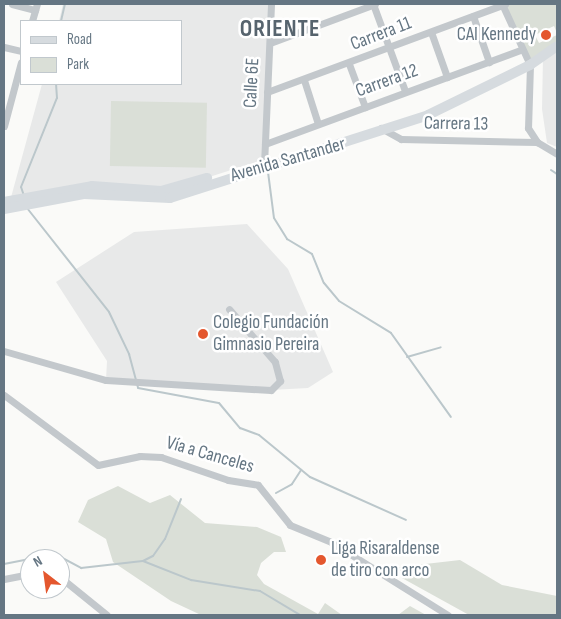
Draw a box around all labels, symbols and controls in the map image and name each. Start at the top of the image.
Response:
street label: Carrera 11 [347,12,415,56]
district label: ORIENTE [239,15,321,43]
legend [20,20,182,85]
place label: CAI Kennedy [457,24,536,46]
marker: CAI Kennedy [540,29,552,41]
text: Road [67,30,92,49]
text: Park [67,55,89,74]
street label: Calle 6E [239,57,265,109]
street label: Carrera 12 [353,59,421,103]
street label: Carrera 13 [424,112,488,136]
street label: Avenida Santander [228,133,348,187]
place label: Colegio Fundación Gimnasio Pereira [213,312,329,356]
marker: Colegio Fundación Gimnasio Pereira [197,328,209,340]
street label: Vía a Canceles [163,432,257,478]
place label: Liga Risaraldense de tiro con arco [331,538,440,582]
north arrow [20,549,70,599]
text: N [30,552,45,571]
marker: Liga Risaraldense de tiro con arco [315,554,327,566]

